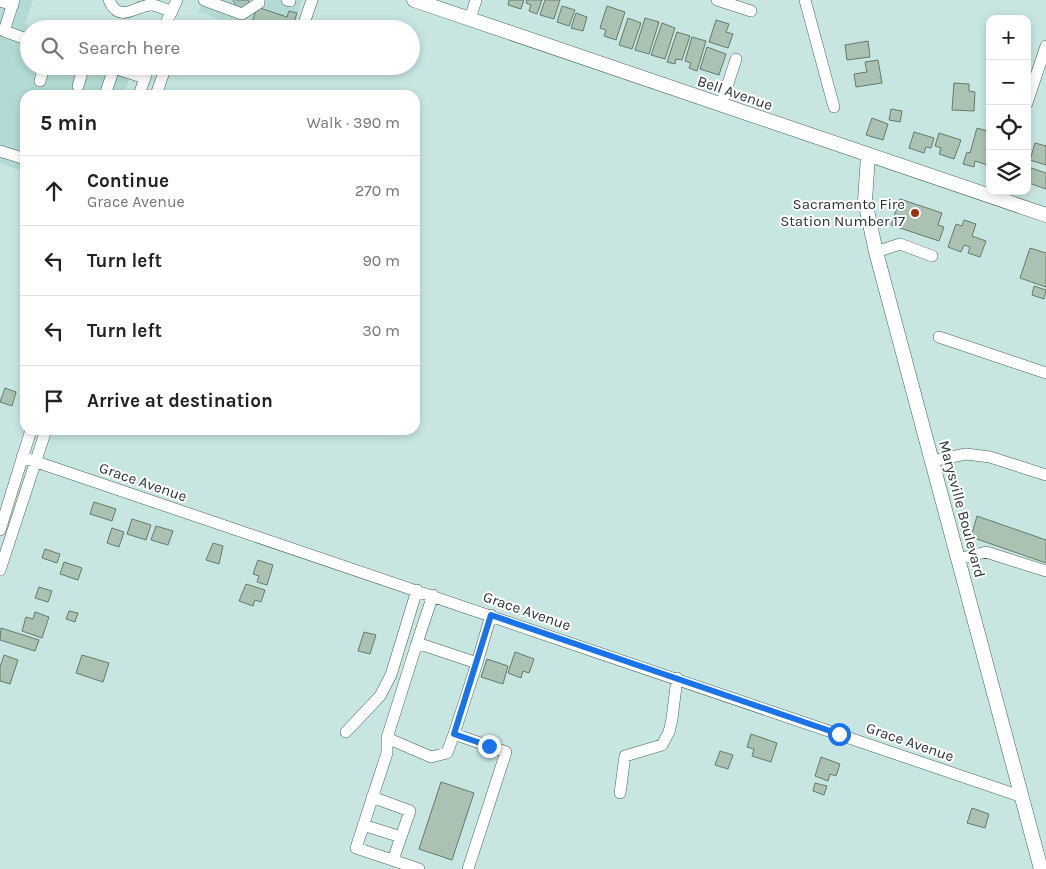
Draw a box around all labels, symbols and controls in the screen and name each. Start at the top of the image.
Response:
map controls [986,15,1031,195]
button: + [986,15,1031,60]
search box [20,20,420,75]
icon: search [38,34,66,62]
text: Search here [78,37,180,59]
button: − [986,60,1031,105]
street label: Bell Avenue [695,72,775,114]
button: locate [986,105,1031,150]
text: 5 min [40,111,97,135]
text: Walk · 390 m [306,113,400,132]
button: layers [986,150,1031,195]
text: Continue [87,170,169,192]
icon: ahead [40,177,68,205]
text: 270 m [355,181,400,200]
text: Grace Avenue [87,192,185,211]
place label: Sacramento Fire Station Number 17 [780,195,905,230]
marker: Sacramento Fire Station Number 17 [909,207,921,219]
icon: left [40,247,68,275]
text: Turn left [87,250,162,272]
text: 90 m [362,251,400,270]
icon: left [40,317,68,345]
text: Turn left [87,320,162,342]
text: 30 m [362,321,400,340]
icon: arrive [40,387,68,415]
text: Arrive at destination [87,390,273,412]
street label: Marysville Boulevard [935,438,989,580]
street label: Grace Avenue [97,459,189,505]
street label: Grace Avenue [481,588,573,634]
street label: Grace Avenue [864,719,956,765]
route start [828,723,851,746]
route end [478,735,501,758]

